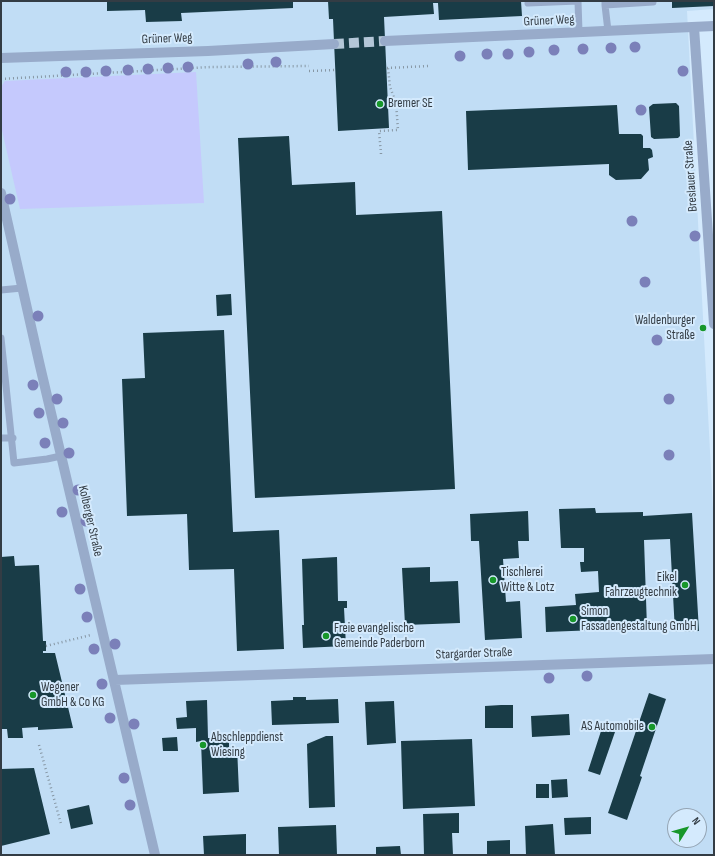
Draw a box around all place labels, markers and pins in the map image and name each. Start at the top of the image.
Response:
place label: Bremer SE [388,96,433,112]
marker: Bremer SE [375,99,385,109]
place label: Waldenburger Straße [635,313,695,344]
marker: Waldenburger Straße [698,323,708,333]
place label: Tischlerei Witte & Lotz [501,565,554,596]
place label: Eikel Fahrzeugtechnik [605,570,677,601]
marker: Tischlerei Witte & Lotz [488,575,498,585]
marker: Eikel Fahrzeugtechnik [680,580,690,590]
place label: Simon Fassadengestaltung GmbH [581,604,696,635]
marker: Simon Fassadengestaltung GmbH [568,614,578,624]
place label: Freie evangelische Gemeinde Paderborn [334,621,425,652]
marker: Freie evangelische Gemeinde Paderborn [321,631,331,641]
place label: Wegener GmbH & Co KG [41,680,104,711]
marker: Wegener GmbH & Co KG [28,690,38,700]
place label: AS Automobile [581,719,644,735]
marker: AS Automobile [647,722,657,732]
place label: Abschleppdienst Wiesing [211,730,283,761]
marker: Abschleppdienst Wiesing [198,740,208,750]

